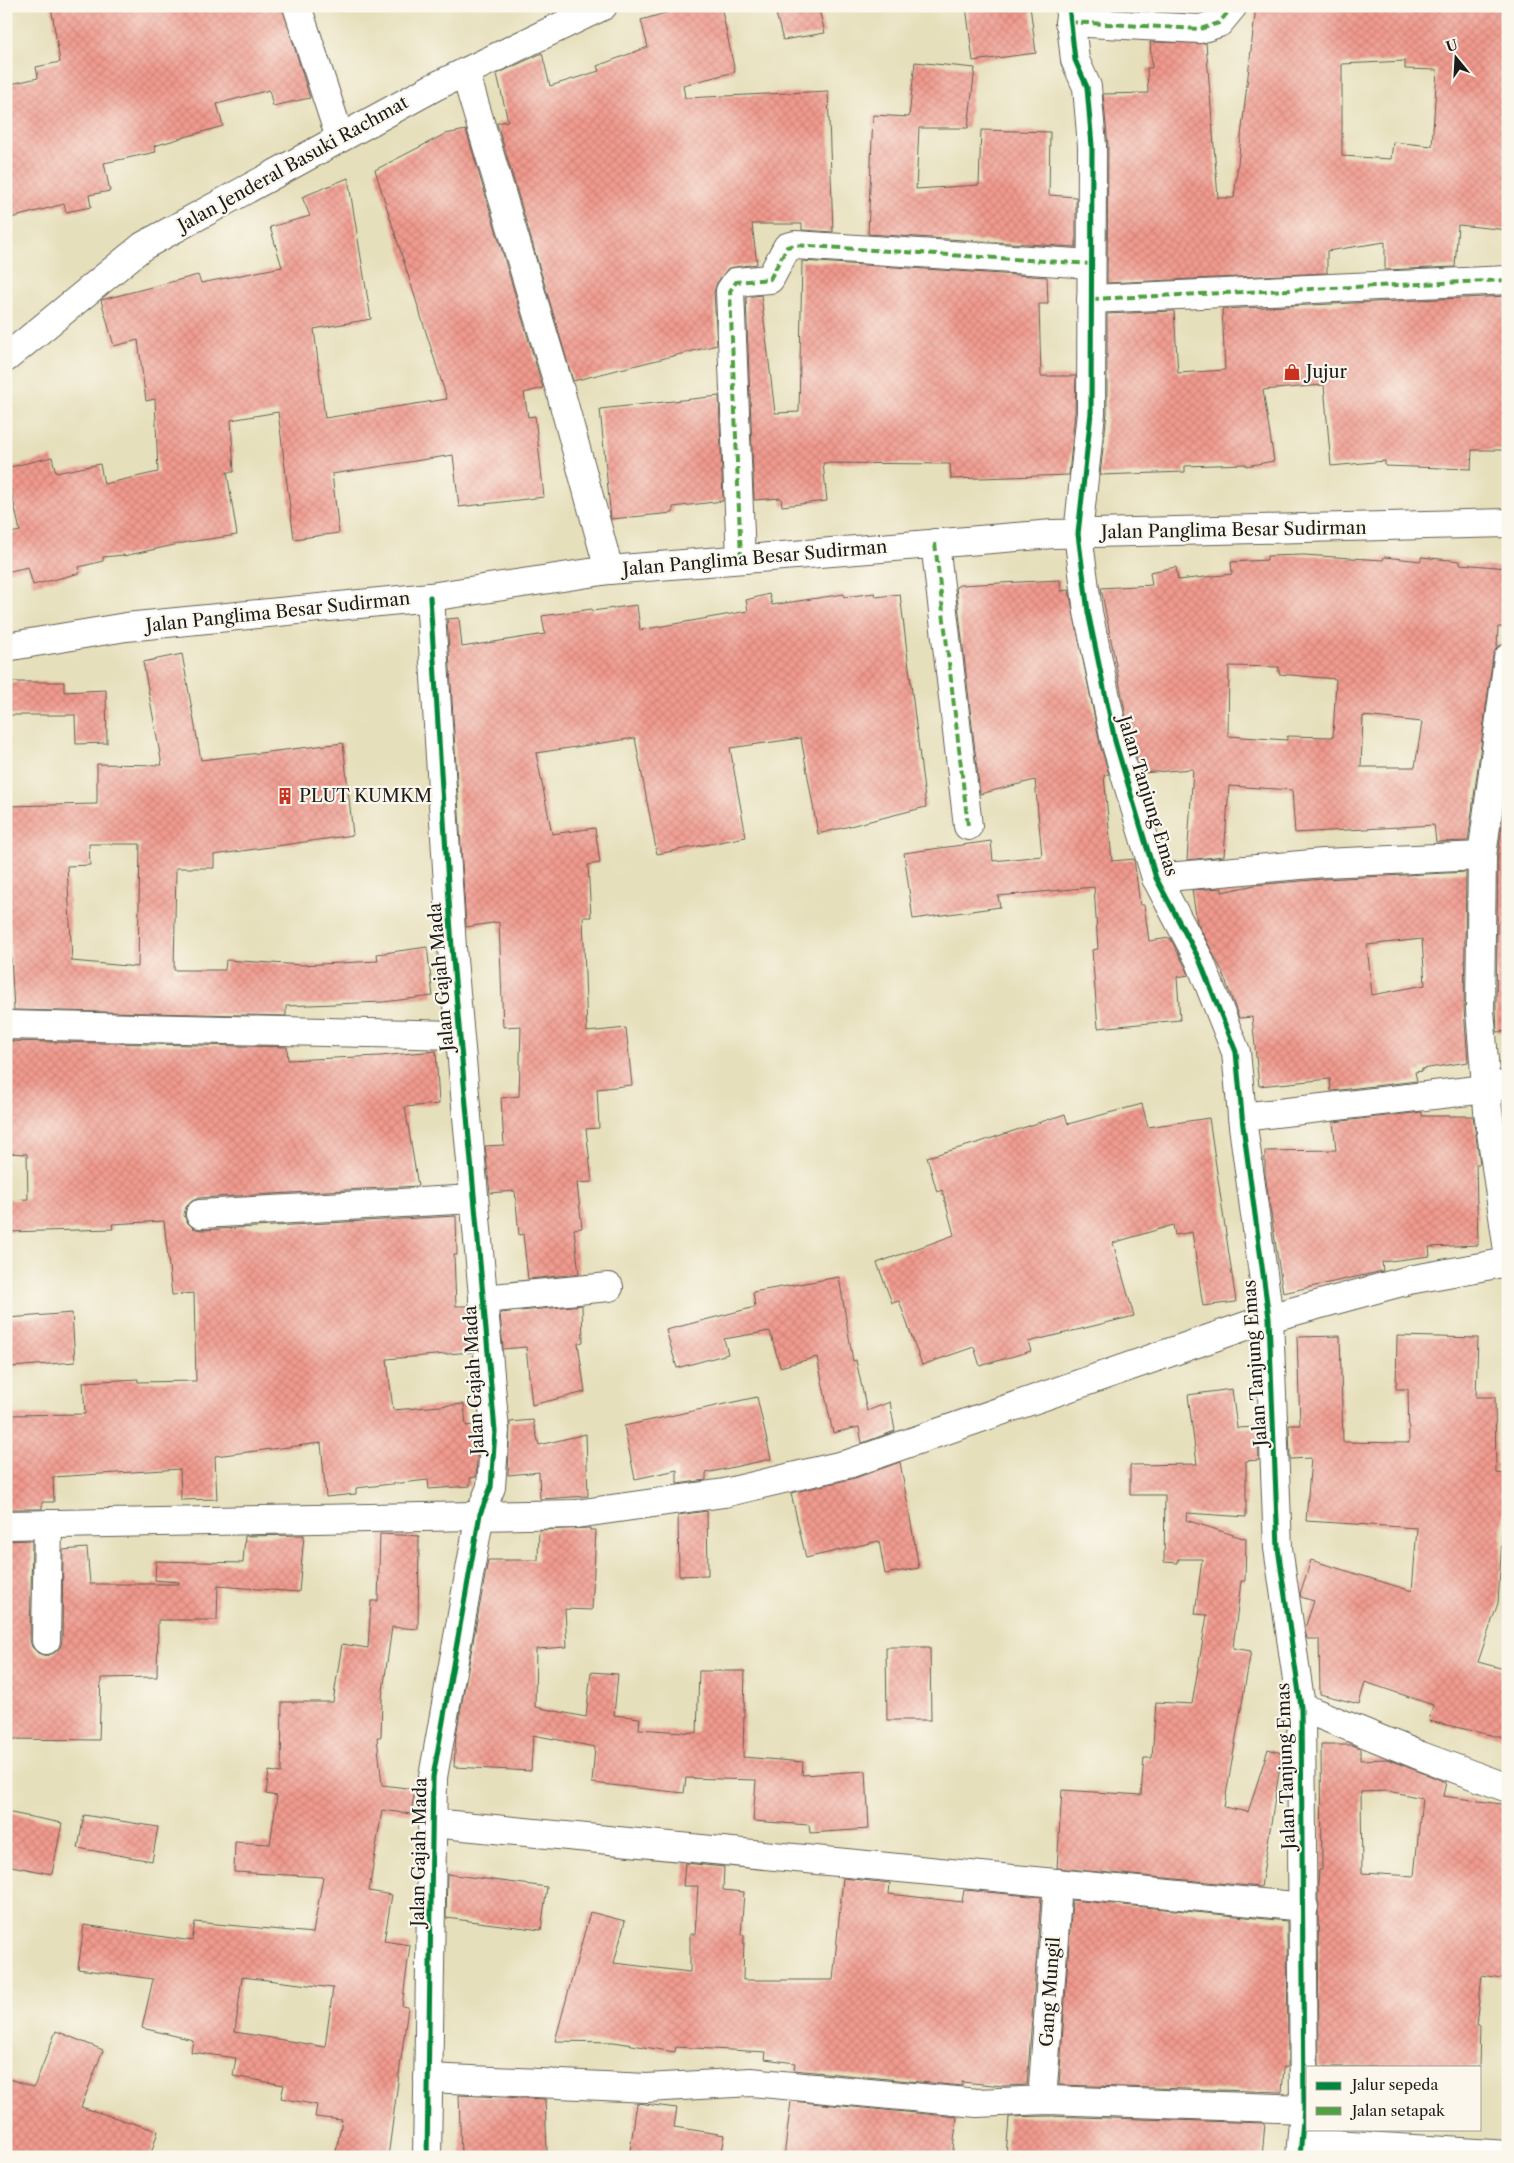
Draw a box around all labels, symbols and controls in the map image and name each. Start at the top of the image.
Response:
north arrow [1432,32,1482,82]
text: U [1444,35,1461,56]
street label: Jalan Jenderal Basuki Rachmat [171,91,413,238]
place label: Jujur [1303,361,1347,383]
shop icon: Jujur [1282,362,1302,382]
street label: Jalan Panglima Besar Sudirman [1098,517,1367,543]
street label: Jalan Panglima Besar Sudirman [619,535,888,581]
street label: Jalan Panglima Besar Sudirman [142,587,411,637]
street label: Jalan Tanjung Emas [1112,710,1183,879]
place label: PLUT KUMKM [299,785,432,807]
building icon: PLUT KUMKM [275,786,295,806]
street label: Jalan Gajah Mada [423,901,459,1055]
street label: Jalan Tanjung Emas [1238,1279,1272,1450]
street label: Jalan Gajah Mada [459,1304,489,1458]
street label: Jalan Tanjung Emas [1272,1682,1300,1853]
street label: Jalan Gajah Mada [407,1777,431,1930]
street label: Gang Mungil [1035,1936,1065,2048]
legend [1306,2066,1482,2130]
text: Jalur sepeda [1350,2075,1438,2094]
text: Jalan setapak [1350,2101,1446,2120]

